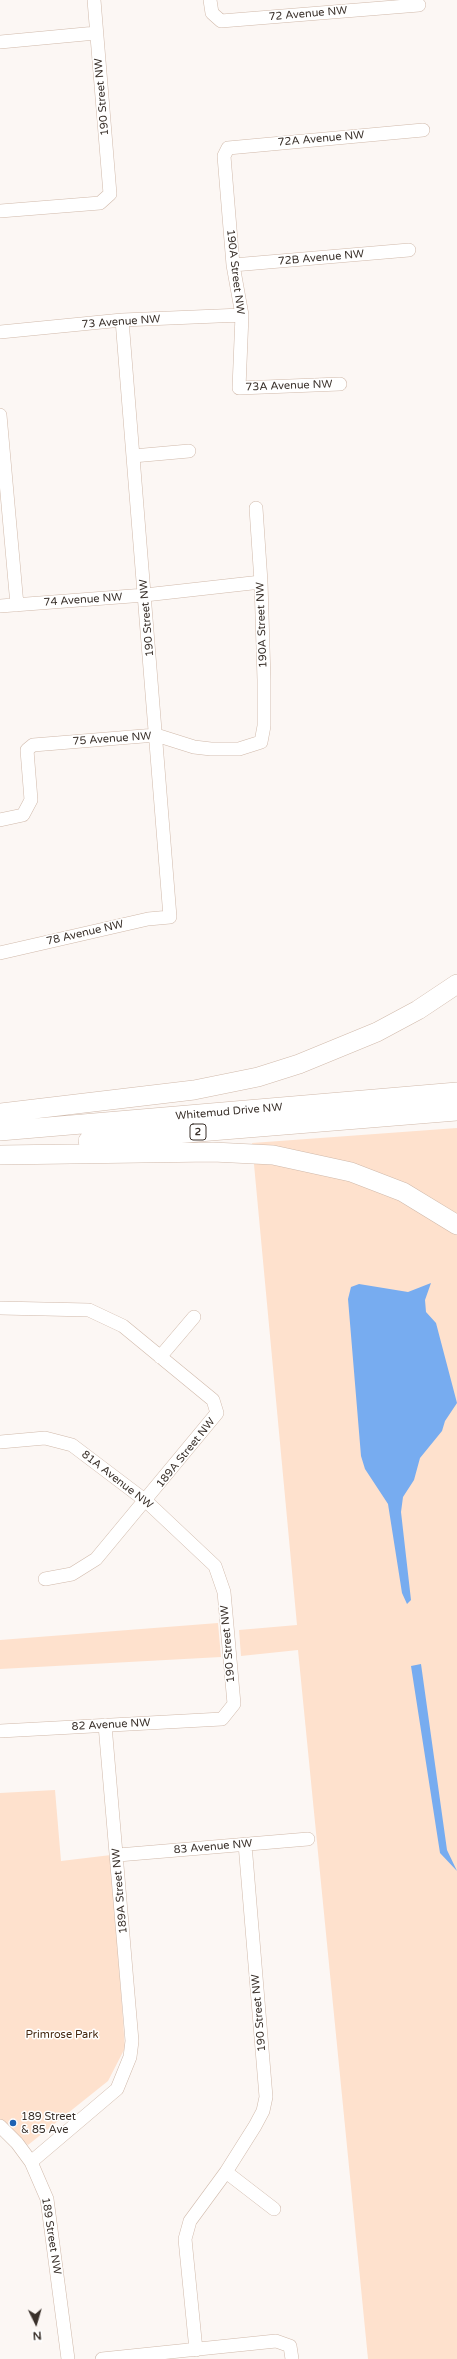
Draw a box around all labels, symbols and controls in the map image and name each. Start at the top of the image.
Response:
street label: 72 Avenue NW [268,4,348,24]
street label: 190 Street NW [92,58,112,136]
street label: 72A Avenue NW [277,129,365,149]
street label: 190A Street NW [223,228,247,316]
street label: 72B Avenue NW [277,248,365,268]
street label: 73 Avenue NW [81,313,161,331]
street label: 73A Avenue NW [245,378,333,394]
street label: 190 Street NW [137,579,157,657]
street label: 190A Street NW [254,582,270,668]
street label: 74 Avenue NW [43,591,123,609]
street label: 75 Avenue NW [72,730,152,748]
street label: 78 Avenue NW [45,918,125,948]
street label: Whitemud Drive NW [175,1101,283,1123]
road number: 2 [190,1124,206,1140]
street label: 189A Street NW [154,1415,218,1491]
street label: 81A Avenue NW [79,1448,155,1512]
street label: 190 Street NW [218,1605,238,1683]
street label: 82 Avenue NW [71,1716,151,1734]
street label: 83 Avenue NW [173,1837,253,1857]
street label: 189A Street NW [110,1848,130,1934]
street label: 190 Street NW [249,1974,269,2052]
park label: Primrose Park [26,2028,98,2042]
place label: 189 Street & 85 Ave [21,2110,76,2136]
marker: 189 Street & 85 Ave [8,2118,18,2128]
street label: 189 Street NW [38,2197,64,2275]
north arrow [16,2303,56,2343]
text: N [32,2329,42,2342]

